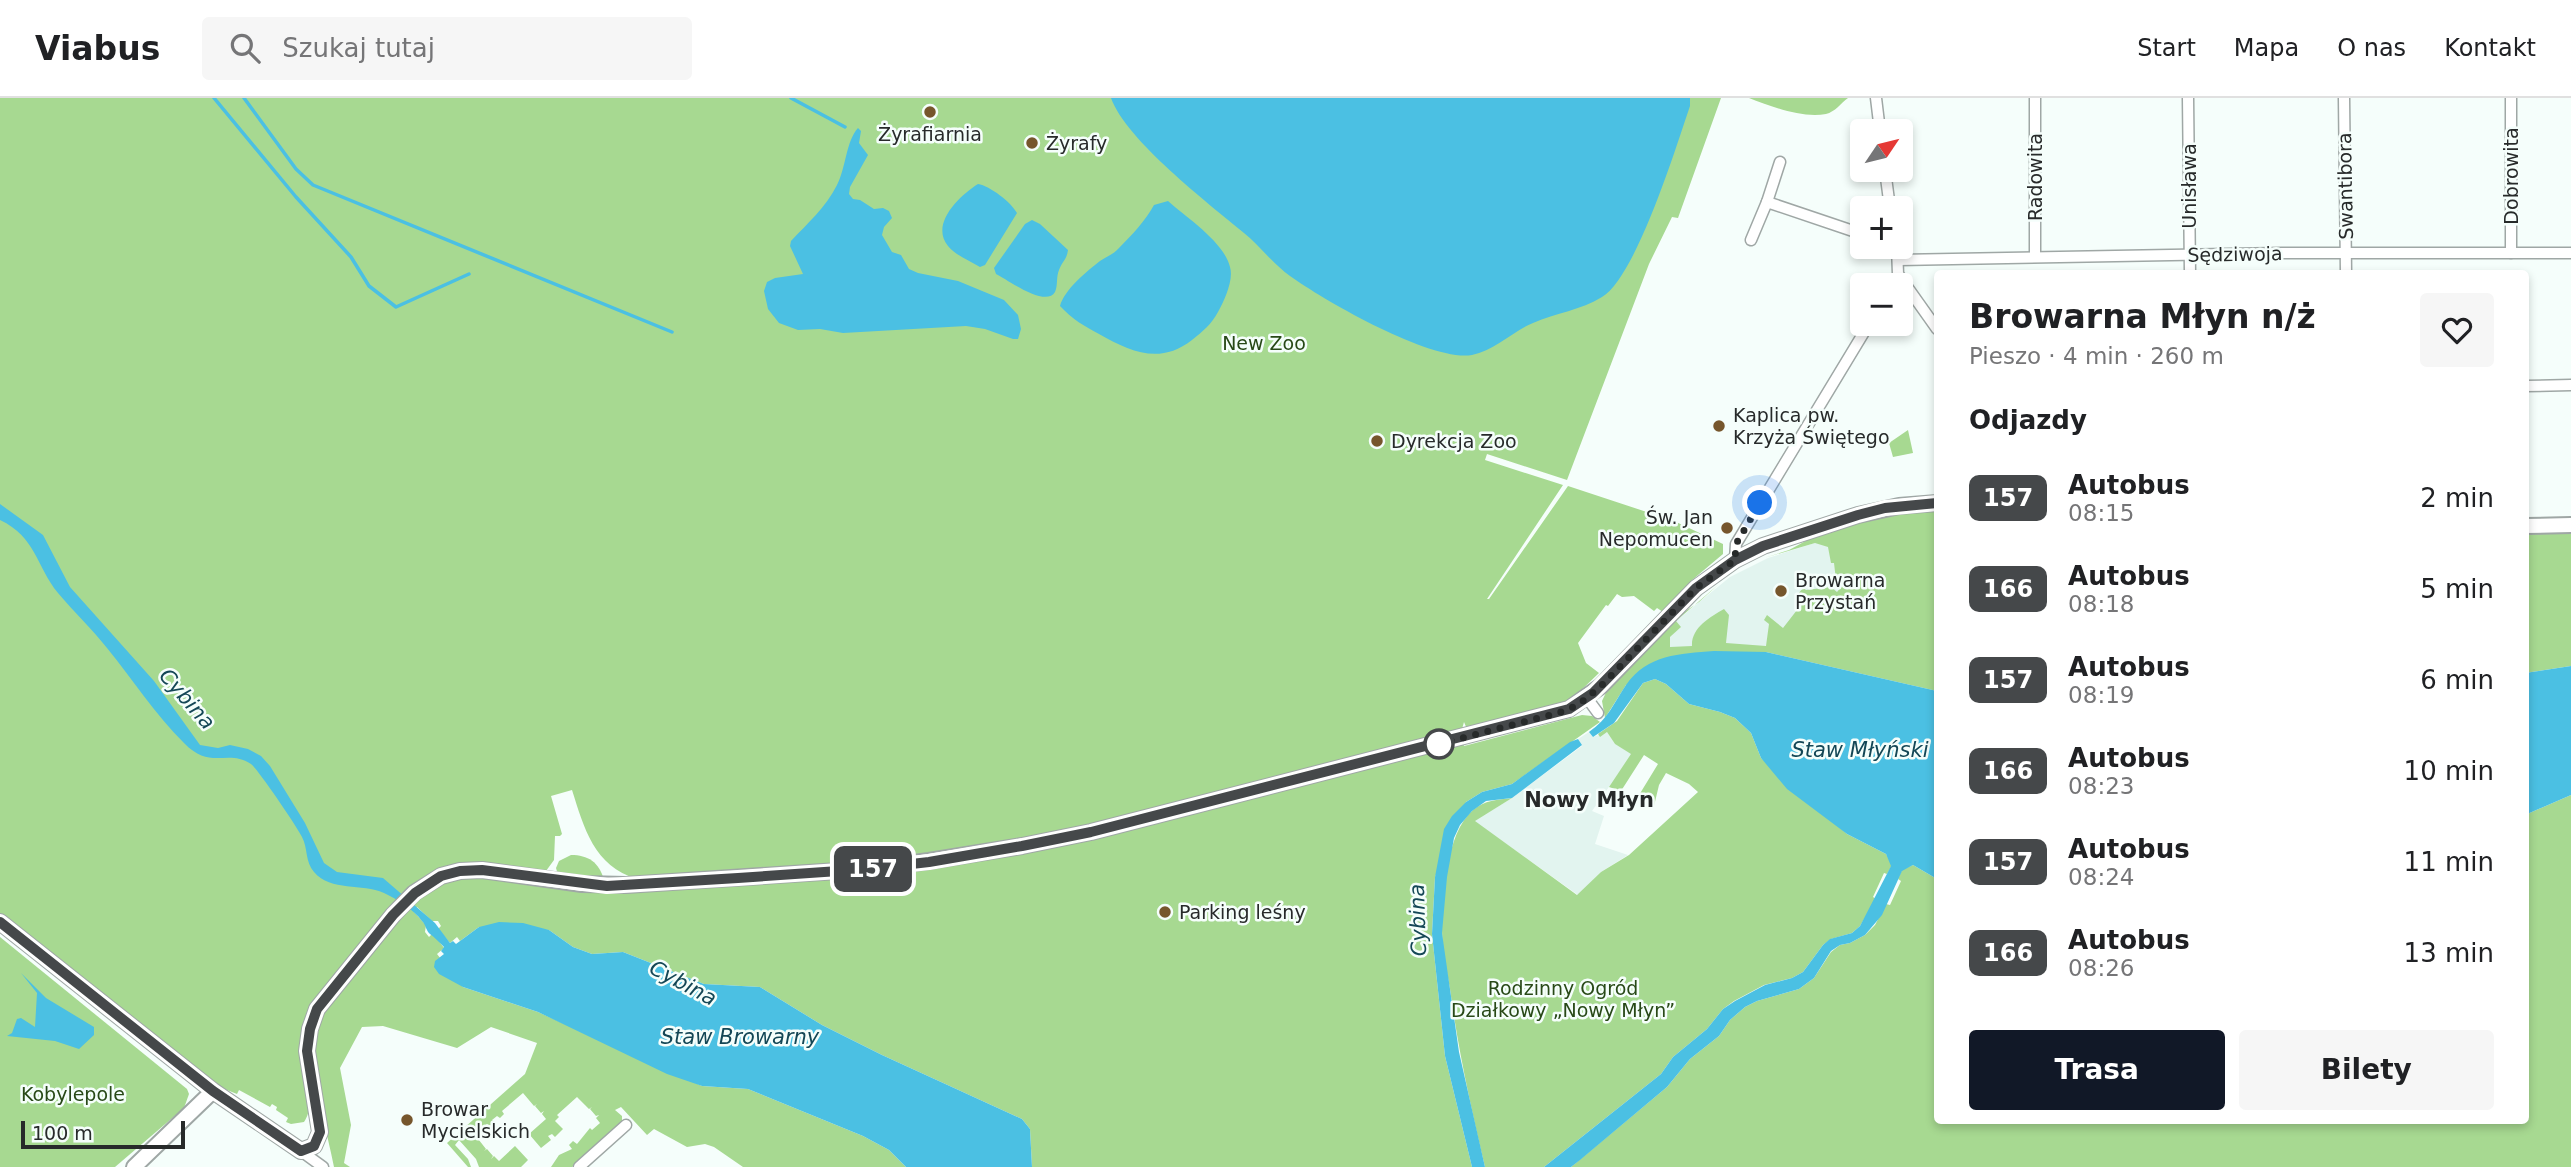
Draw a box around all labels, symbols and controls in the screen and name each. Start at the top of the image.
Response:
search box [202,17,692,80]
text: Viabus [35,29,160,68]
icon: search [226,29,264,67]
text: Szukaj tutaj [282,33,435,63]
text: Start [2137,34,2196,62]
text: Mapa [2234,34,2299,62]
text: O nas [2337,34,2406,62]
text: Kontakt [2444,34,2536,62]
marker: Żyrafiarnia [922,104,938,120]
north arrow [1850,119,1913,182]
map controls [1850,119,1913,336]
place label: Żyrafiarnia [878,123,982,145]
street label: Dobrowita [2500,127,2522,225]
place label: Żyrafy [1046,132,1107,154]
street label: Swantibora [2333,132,2357,240]
street label: Radowita [2024,133,2046,221]
marker: Żyrafy [1024,135,1040,151]
street label: Unisława [2178,143,2200,229]
button: + [1850,196,1913,259]
street label: Sędziwoja [2187,242,2283,266]
button: − [1850,273,1913,336]
button: heart [2420,293,2494,367]
text: Browarna Młyn n/ż [1969,297,2316,336]
park label: New Zoo [1222,332,1306,354]
text: Pieszo · 4 min · 260 m [1969,343,2224,369]
place label: Kaplica pw. Krzyża Świętego [1733,404,1890,448]
text: Odjazdy [1969,405,2087,435]
marker: Kaplica pw. Krzyża Świętego [1711,418,1727,434]
place label: Dyrekcja Zoo [1391,430,1517,452]
marker: Dyrekcja Zoo [1369,433,1385,449]
text: Autobus [2068,470,2190,500]
text: 2 min [2420,483,2494,513]
text: 157 [1983,484,2033,512]
your location [1742,485,1777,520]
text: 08:15 [2068,500,2134,526]
place label: Św. Jan Nepomucen [1599,505,1713,550]
marker: Św. Jan Nepomucen [1719,520,1735,536]
text: Autobus [2068,561,2190,591]
place label: Browarna Przystań [1795,569,1885,613]
text: 5 min [2420,574,2494,604]
text: 166 [1983,575,2033,603]
marker: Browarna Przystań [1773,583,1789,599]
text: 08:18 [2068,591,2134,617]
text: Autobus [2068,652,2190,682]
water label: Cybina [154,664,220,734]
text: 6 min [2420,665,2494,695]
text: 157 [1983,666,2033,694]
text: 08:19 [2068,682,2134,708]
unlabelled marker [1424,729,1454,759]
water label: Staw Młyński [1791,738,1929,762]
text: Autobus [2068,743,2190,773]
text: 10 min [2404,756,2494,786]
text: 166 [1983,757,2033,785]
text: 08:23 [2068,773,2134,799]
district label: Nowy Młyn [1524,788,1654,812]
text: Autobus [2068,834,2190,864]
line badge: 157 [833,846,913,892]
text: 11 min [2404,847,2494,877]
text: 157 [1983,848,2033,876]
text: 157 [848,855,898,883]
text: 08:24 [2068,864,2134,890]
water label: Cybina [1405,883,1431,957]
place label: Parking leśny [1179,901,1306,923]
marker: Parking leśny [1157,904,1173,920]
text: Autobus [2068,925,2190,955]
text: 13 min [2404,938,2494,968]
text: 166 [1983,939,2033,967]
water label: Cybina [645,955,721,1011]
text: 08:26 [2068,955,2134,981]
park label: Rodzinny Ogród Działkowy „Nowy Młyn” [1451,977,1675,1021]
water label: Staw Browarny [661,1025,820,1049]
button: Trasa [1969,1030,2225,1110]
button: Bilety [2239,1030,2494,1110]
park label: Kobylepole [21,1083,125,1105]
place label: Browar Mycielskich [421,1098,530,1142]
marker: Browar Mycielskich [399,1112,415,1128]
scale bar [21,1118,186,1150]
text: 100 m [32,1122,93,1144]

